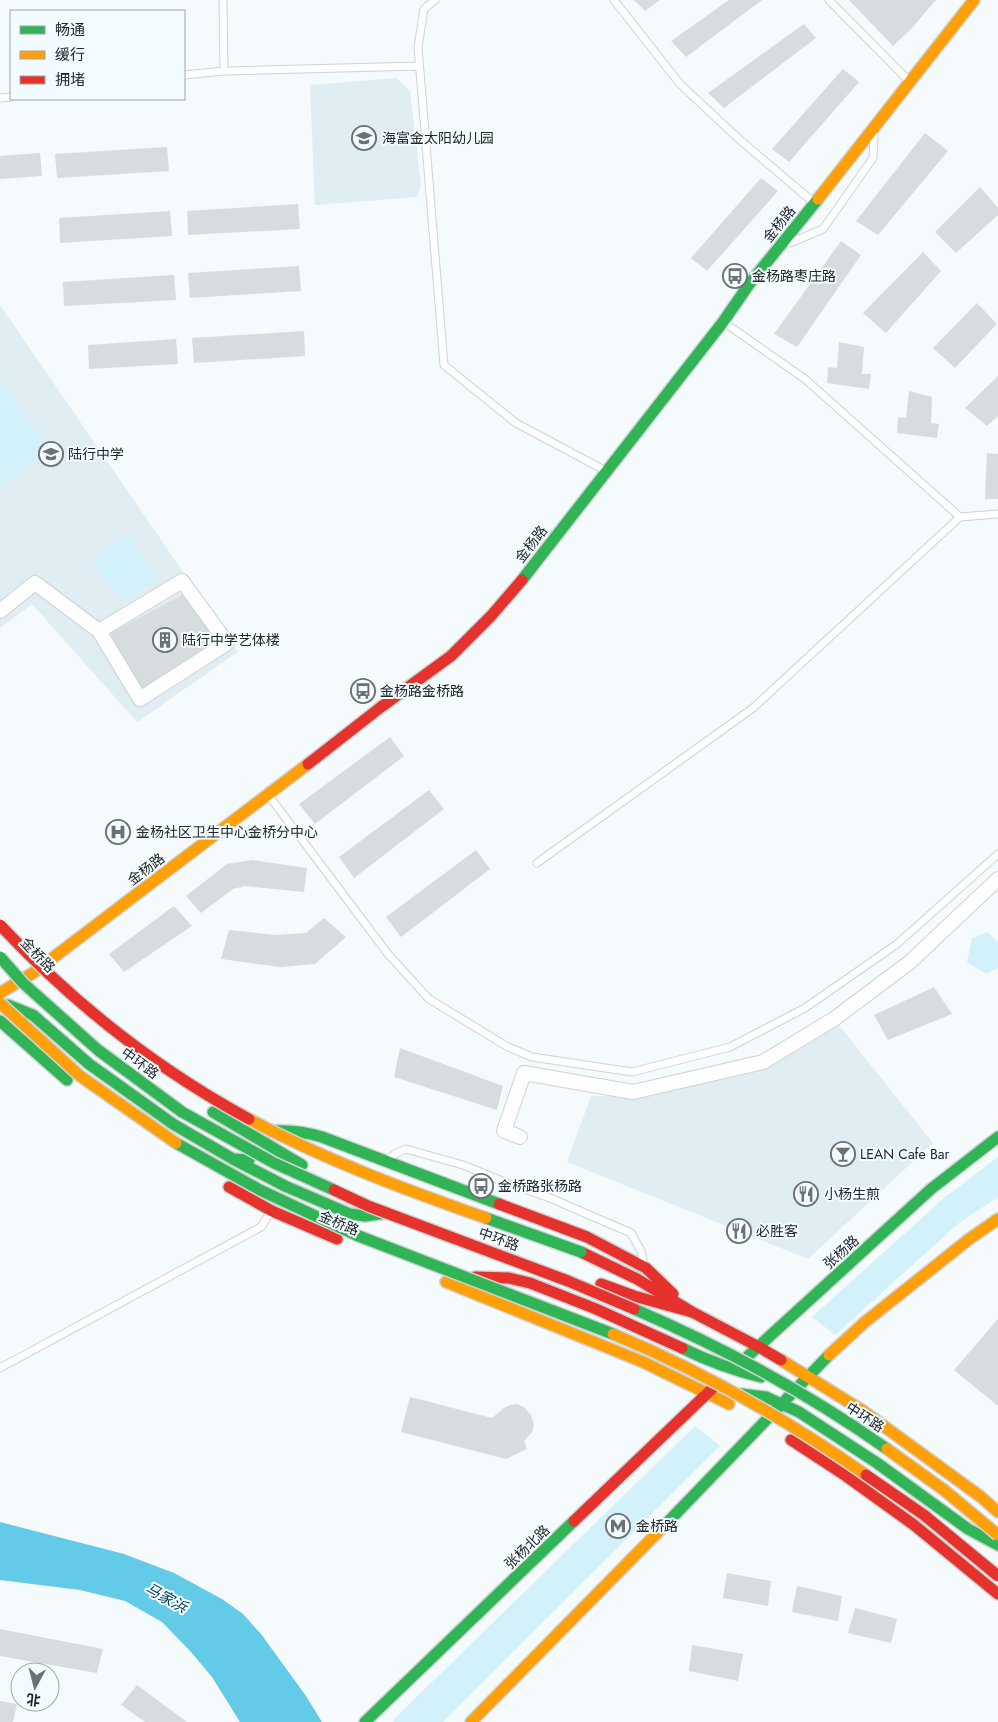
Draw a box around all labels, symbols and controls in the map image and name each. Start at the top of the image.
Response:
legend [10,10,185,100]
text: 畅通 [55,19,85,41]
text: 缓行 [55,44,85,66]
text: 拥堵 [55,69,85,91]
school or university icon: 海富金太阳幼儿园 [351,125,377,151]
place label: 海富金太阳幼儿园 [382,128,494,148]
street label: 金杨路 [758,201,800,247]
bus stop icon: 金杨路枣庄路 [722,263,748,289]
place label: 金杨路枣庄路 [752,266,836,286]
school or university icon: 陆行中学 [38,441,64,467]
place label: 陆行中学 [68,444,124,464]
street label: 金杨路 [510,521,552,567]
building icon: 陆行中学艺体楼 [152,627,178,653]
place label: 陆行中学艺体楼 [182,630,280,650]
bus stop icon: 金杨路金桥路 [350,678,376,704]
place label: 金杨路金桥路 [380,681,464,701]
hospital icon: 金杨社区卫生中心金桥分中心 [105,819,131,845]
place label: 金杨社区卫生中心金桥分中心 [136,822,318,842]
street label: 金杨路 [123,848,169,890]
street label: 金桥路 [16,933,60,977]
street label: 中环路 [117,1043,163,1083]
bar icon: LEAN Cafe Bar [830,1141,856,1167]
place label: LEAN Cafe Bar [860,1144,950,1164]
bus stop icon: 金桥路张杨路 [468,1173,494,1199]
place label: 金桥路张杨路 [498,1176,582,1196]
restaurant icon: 小杨生煎 [793,1181,819,1207]
place label: 小杨生煎 [824,1184,880,1204]
street label: 金桥路 [316,1206,362,1240]
restaurant icon: 必胜客 [726,1218,752,1244]
place label: 必胜客 [756,1221,798,1241]
street label: 中环路 [476,1222,522,1256]
street label: 张杨路 [819,1231,863,1273]
street label: 中环路 [842,1397,888,1437]
metro station icon: 金桥路 [605,1513,631,1539]
place label: 金桥路 [636,1516,678,1536]
street label: 张杨北路 [500,1520,554,1574]
water label: 马家浜 [141,1577,193,1619]
north arrow [10,1662,60,1712]
text: 北 [25,1689,42,1711]

